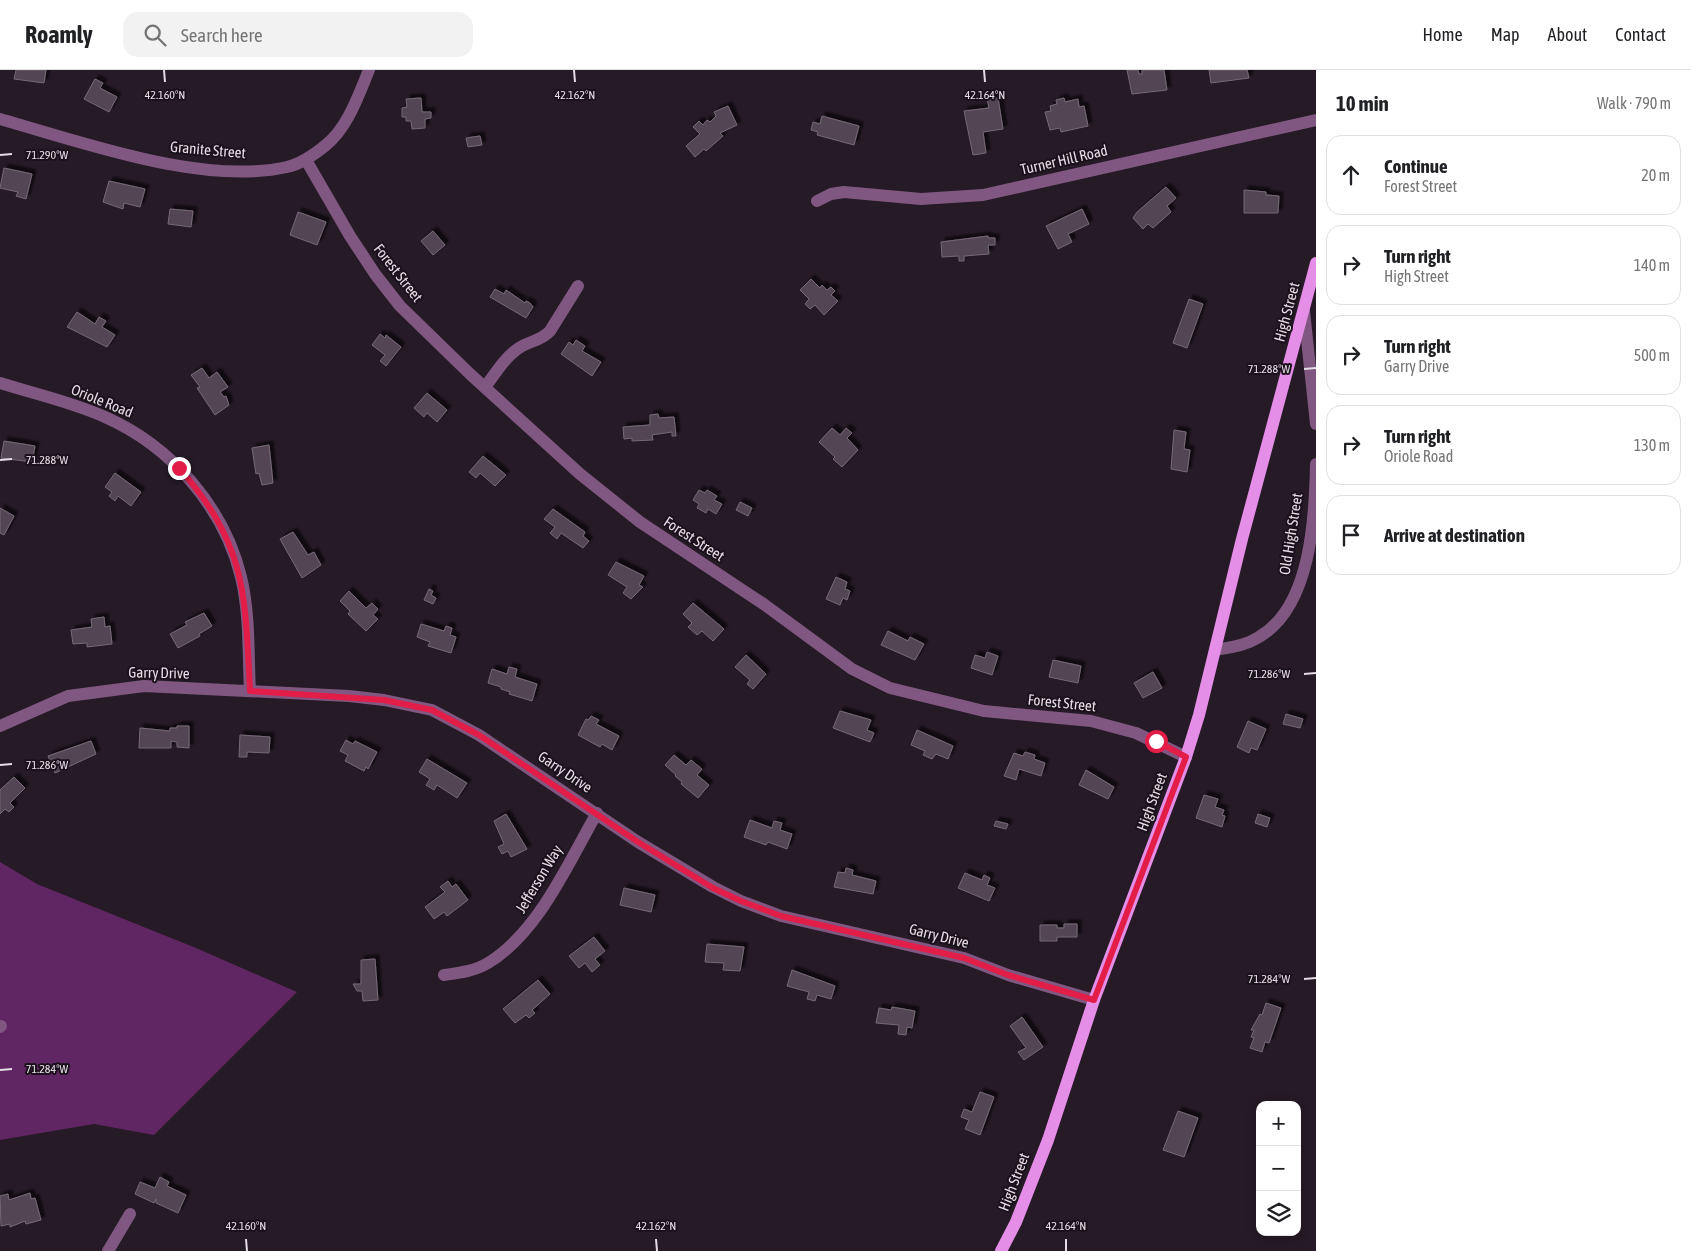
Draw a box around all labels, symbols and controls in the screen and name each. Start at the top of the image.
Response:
search box [123,12,473,57]
text: Roamly [25,21,93,48]
icon: search [141,21,169,49]
text: Search here [181,24,263,46]
text: Home [1423,24,1463,45]
text: Map [1491,24,1520,45]
text: About [1548,24,1587,45]
text: Contact [1615,24,1666,45]
text: 42.160°N [145,88,185,102]
text: 42.162°N [555,88,595,102]
text: 42.164°N [965,88,1005,102]
text: 10 min [1336,91,1389,115]
text: Walk · 790 m [1597,94,1671,112]
street label: Granite Street [170,138,247,161]
street label: Turner Hill Road [1019,141,1109,178]
text: 71.290°W [26,148,68,162]
text: Continue [1384,155,1448,177]
icon: ahead [1337,161,1365,189]
text: 20 m [1641,166,1670,184]
text: Forest Street [1384,177,1457,195]
street label: Forest Street [371,240,426,305]
text: Turn right [1384,245,1451,267]
icon: right [1337,251,1365,279]
text: 140 m [1634,256,1670,274]
text: High Street [1384,267,1449,285]
street label: High Street [1270,280,1303,343]
text: Turn right [1384,335,1451,357]
icon: right [1337,341,1365,369]
text: 500 m [1634,346,1670,364]
text: Garry Drive [1384,357,1449,375]
text: 71.288°W [1248,362,1290,376]
street label: Oriole Road [69,380,136,421]
text: Turn right [1384,425,1451,447]
icon: right [1337,431,1365,459]
text: 130 m [1634,436,1670,454]
text: Oriole Road [1384,447,1453,465]
text: 71.288°W [26,453,68,467]
route end [168,457,191,480]
street label: Old High Street [1276,492,1305,576]
street label: Forest Street [661,513,728,564]
icon: arrive [1337,521,1365,549]
text: Arrive at destination [1384,524,1525,546]
street label: Garry Drive [128,663,190,682]
text: 71.286°W [1248,667,1290,681]
street label: Forest Street [1027,690,1097,715]
route start [1145,730,1168,753]
street label: Garry Drive [535,747,596,796]
text: 71.286°W [26,758,68,772]
street label: High Street [1133,770,1170,833]
street label: Jefferson Way [512,842,565,916]
street label: Garry Drive [907,920,971,951]
text: 71.284°W [1248,972,1290,986]
text: 71.284°W [26,1062,68,1076]
map controls [1256,1101,1301,1236]
button: + [1256,1101,1301,1146]
button: − [1256,1146,1301,1191]
street label: High Street [995,1150,1032,1213]
button: layers [1256,1191,1301,1236]
text: 42.160°N [226,1219,266,1233]
text: 42.162°N [636,1219,676,1233]
text: 42.164°N [1046,1219,1086,1233]

